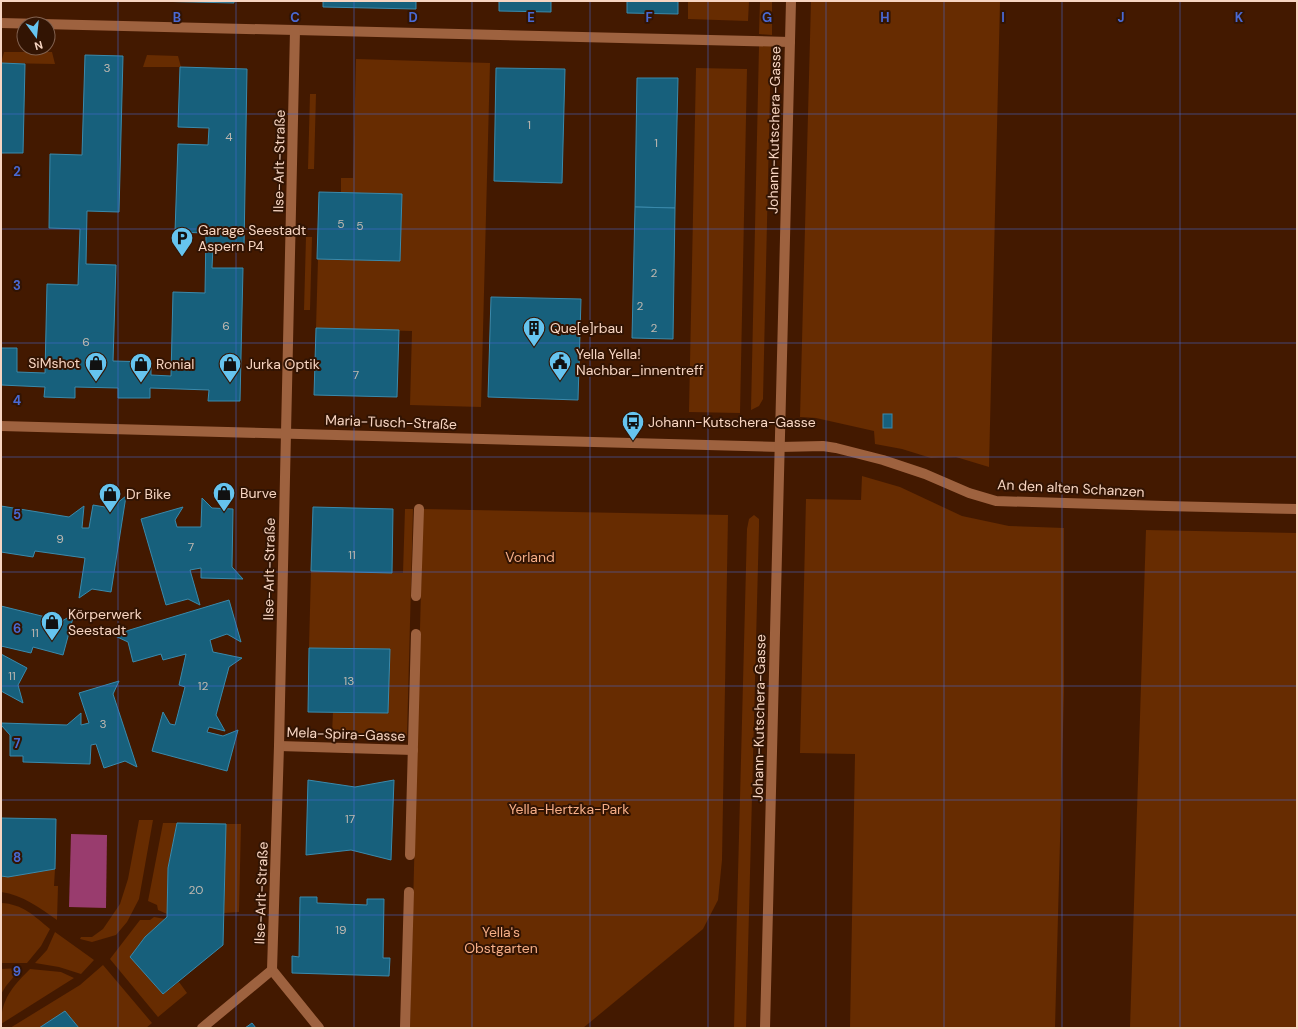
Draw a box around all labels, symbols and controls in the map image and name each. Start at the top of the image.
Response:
text: B [173,9,181,26]
text: C [290,9,300,26]
text: D [408,9,418,26]
text: E [527,9,535,26]
text: F [645,9,653,26]
text: G [762,9,772,26]
text: H [880,9,890,26]
text: I [1001,9,1005,26]
text: J [1117,9,1125,26]
text: K [1235,9,1244,26]
north arrow [16,16,56,56]
text: N [33,38,44,53]
street label: Johann-Kutschera-Gasse [764,46,784,214]
house number: 3 [103,60,111,76]
street label: Ilse-Arlt-Straße [269,110,289,212]
house number: 1 [527,117,531,133]
house number: 4 [225,129,233,145]
house number: 1 [654,135,658,151]
text: 2 [13,163,21,180]
house number: 5 [337,216,345,232]
house number: 5 [356,218,364,234]
place label: Garage Seestadt Aspern P4 [198,221,306,255]
parking icon: Garage Seestadt Aspern P4 [169,225,195,258]
house number: 2 [651,265,658,281]
text: 3 [13,277,21,294]
house number: 2 [637,298,644,314]
building icon: Que[e]rbau [521,315,547,348]
house number: 6 [222,318,230,334]
place label: Que[e]rbau [550,319,623,337]
house number: 2 [651,320,658,336]
house number: 6 [82,334,90,350]
place label: Yella Yella! Nachbar_innentreff [576,345,704,379]
public building icon: Yella Yella! Nachbar_innentreff [547,349,573,382]
shop icon: SiMshot [83,350,109,383]
shop icon: Ronial [128,351,154,384]
shop icon: Jurka Optik [217,351,243,384]
place label: SiMshot [28,354,80,372]
place label: Ronial [156,355,194,373]
place label: Jurka Optik [246,355,320,373]
house number: 7 [353,367,359,383]
text: 4 [13,392,21,409]
bus stop icon: Johann-Kutschera-Gasse [620,409,646,442]
street label: Maria-Tusch-Straße [325,411,457,433]
place label: Johann-Kutschera-Gasse [648,413,816,431]
street label: An den alten Schanzen [997,475,1145,501]
shop icon: Burve [211,480,237,513]
shop icon: Dr Bike [97,481,123,514]
place label: Burve [240,484,277,502]
place label: Dr Bike [126,485,171,503]
text: 5 [13,506,21,523]
street label: Ilse-Arlt-Straße [259,518,279,620]
house number: 9 [56,531,64,547]
house number: 7 [188,539,194,555]
house number: 11 [348,547,356,563]
park label: Vorland [505,548,555,566]
place label: Körperwerk Seestadt [68,605,142,639]
shop icon: Körperwerk Seestadt [39,609,65,642]
text: 6 [13,620,21,637]
house number: 11 [31,625,39,641]
street label: Johann-Kutschera-Gasse [749,634,769,802]
house number: 11 [8,668,16,684]
house number: 13 [344,673,354,689]
house number: 12 [198,678,208,694]
house number: 3 [99,716,107,732]
street label: Mela-Spira-Gasse [286,723,406,745]
text: 7 [14,735,21,752]
park label: Yella-Hertzka-Park [509,800,629,818]
house number: 17 [345,811,355,827]
street label: Ilse-Arlt-Straße [250,841,272,945]
text: 8 [13,849,21,866]
house number: 20 [188,882,204,898]
house number: 19 [335,922,347,938]
park label: Yella's Obstgarten [464,923,538,957]
text: 9 [13,963,21,980]

